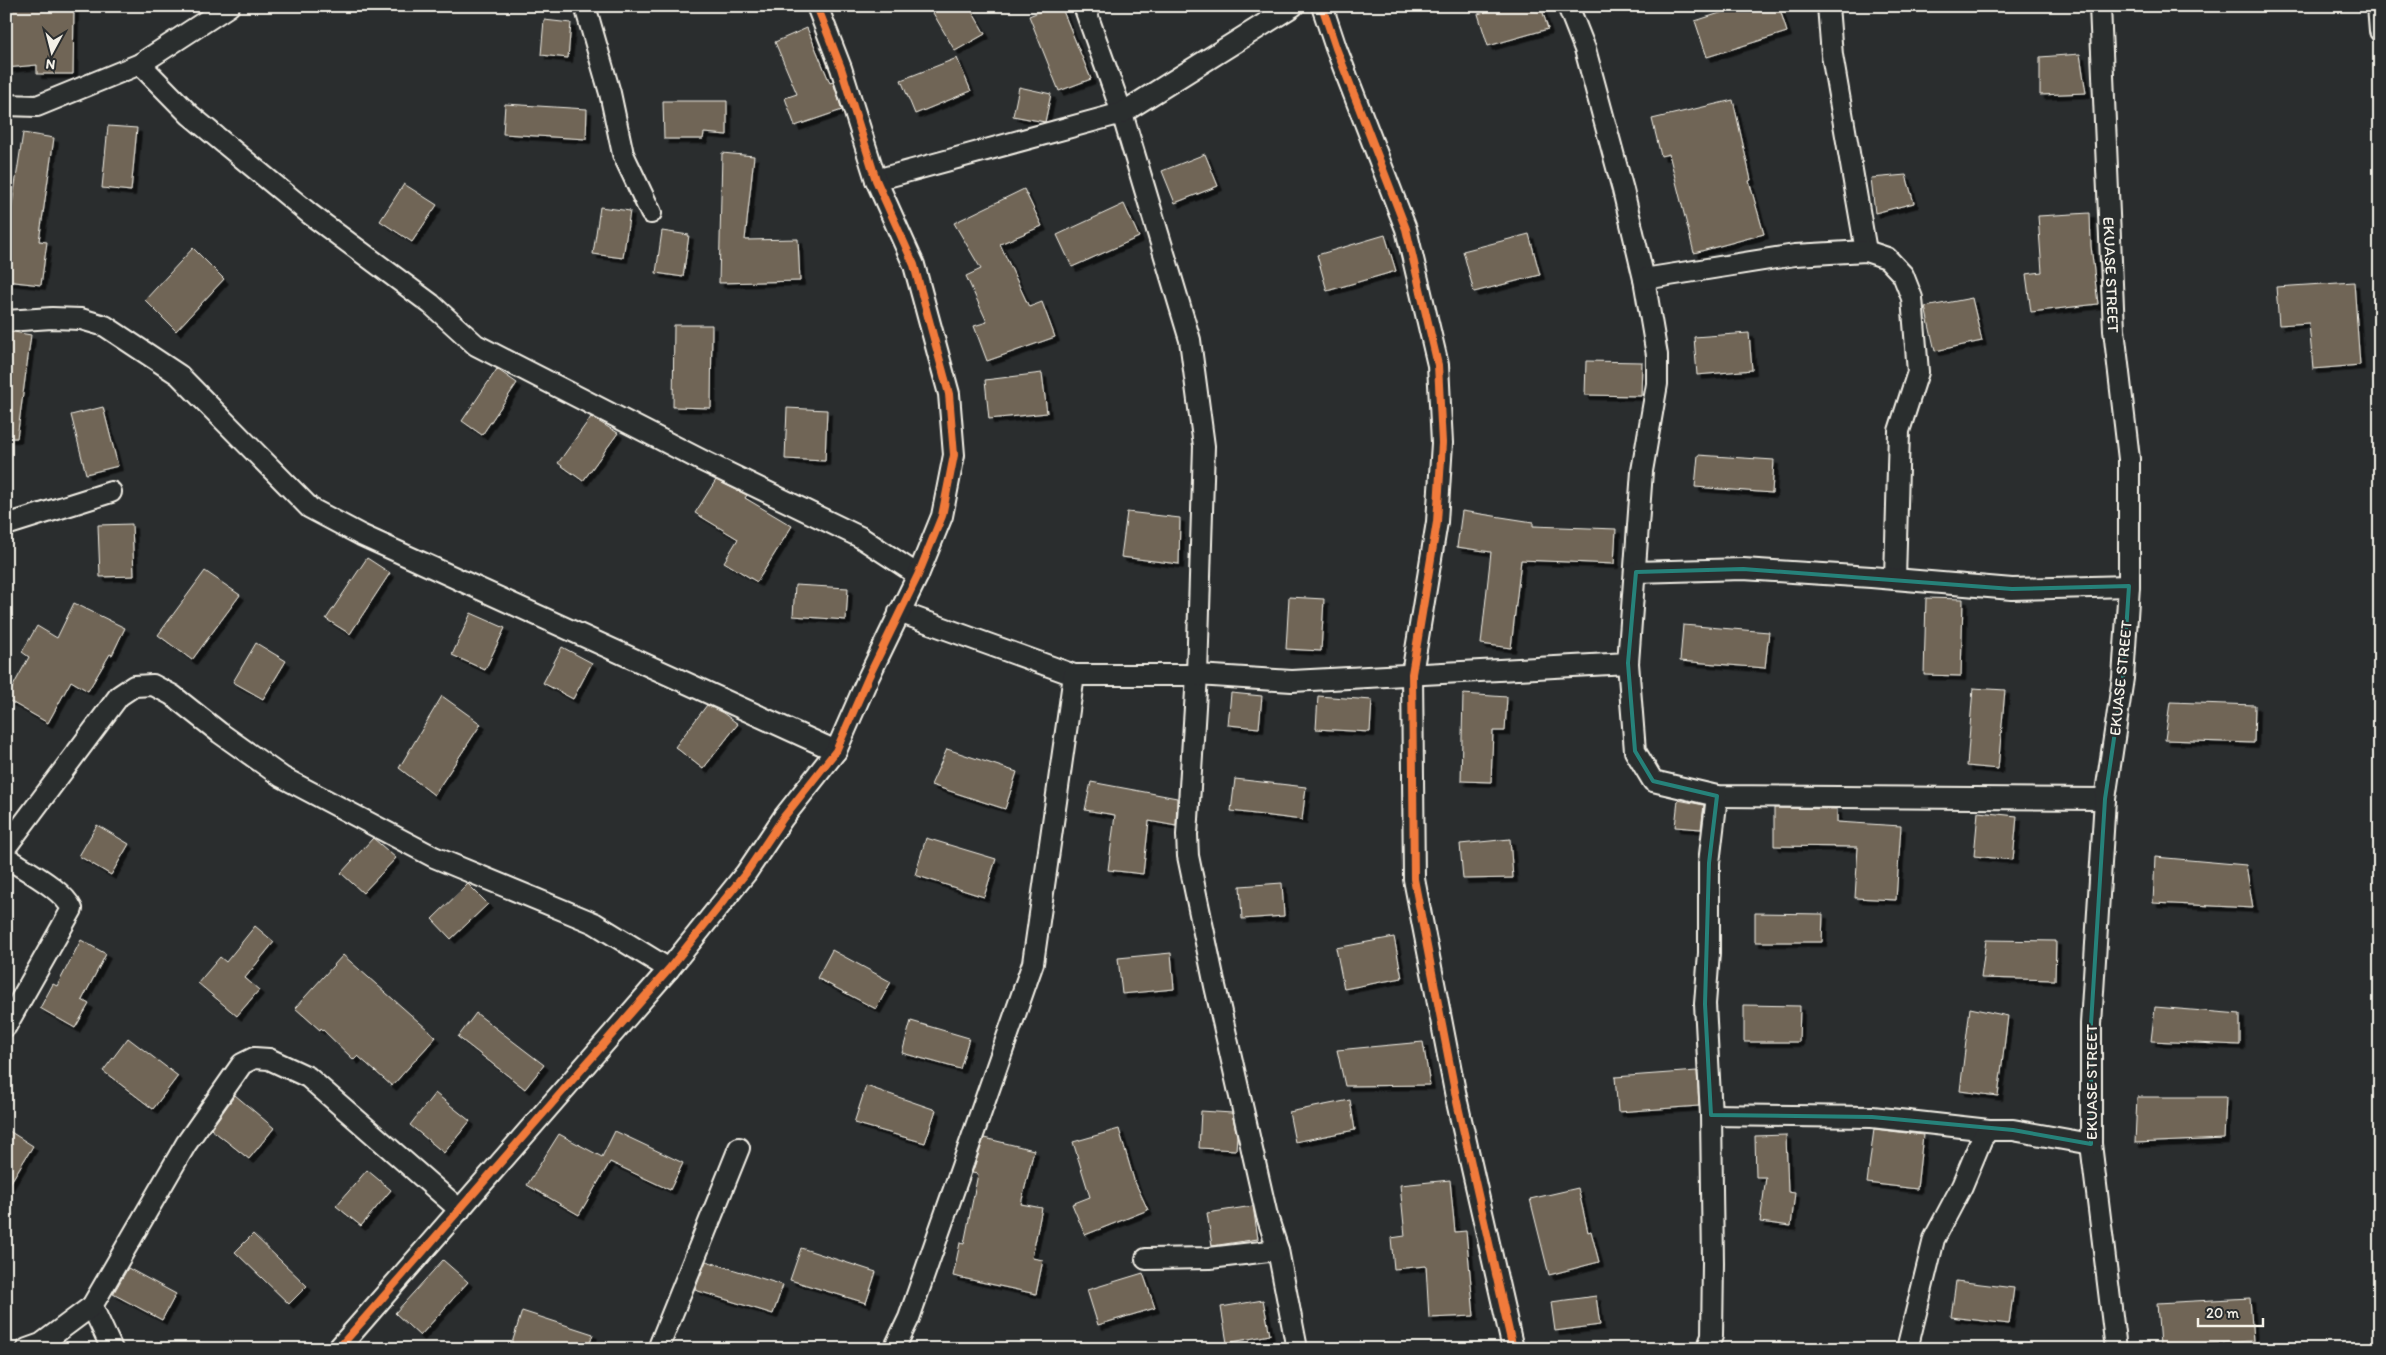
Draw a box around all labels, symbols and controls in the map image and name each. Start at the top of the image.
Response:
north arrow [28,28,78,78]
text: N [45,55,56,73]
street label: EKUASE STREET [2099,216,2123,333]
street label: EKUASE STREET [2105,619,2136,737]
street label: EKUASE STREET [2082,1024,2101,1140]
scale bar [2198,1295,2264,1327]
text: 20 m [2206,1304,2240,1322]

